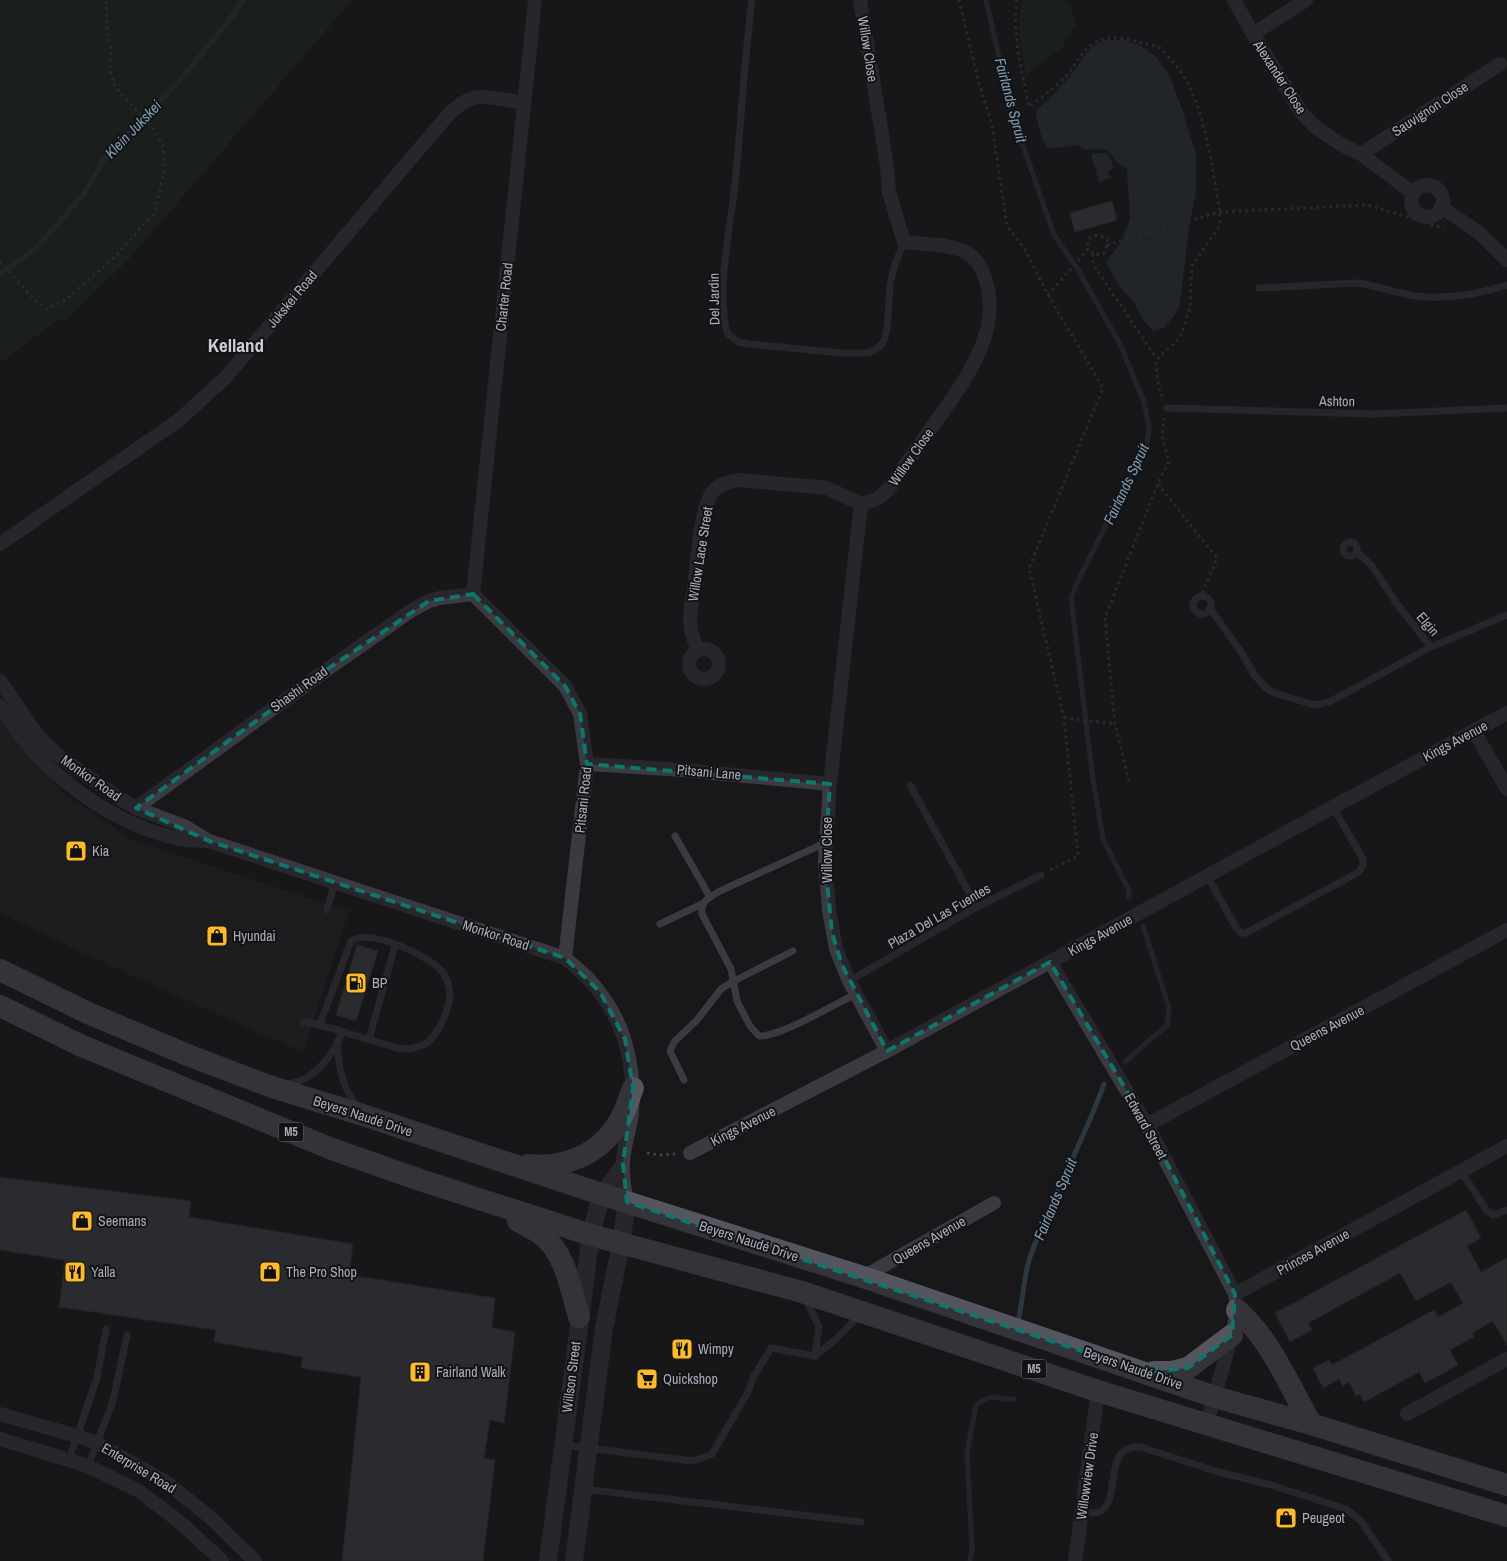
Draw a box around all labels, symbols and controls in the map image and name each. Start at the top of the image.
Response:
street label: Willow Close [854,15,882,83]
street label: Alexander Close [1249,36,1310,117]
water label: Fairlands Spruit [990,55,1033,145]
street label: Sauvignon Close [1388,78,1472,140]
water label: Klein Jukskei [100,95,166,163]
street label: Charter Road [491,262,517,332]
street label: Jukskei Road [263,267,321,331]
street label: Del Jardin [705,273,723,325]
district label: Kelland [208,332,264,358]
street label: Ashton [1318,392,1355,410]
street label: Willow Close [885,425,937,489]
water label: Fairlands Spruit [1098,440,1154,528]
street label: Willow Lace Street [684,505,716,603]
street label: Elgin [1413,608,1443,640]
street label: Shashi Road [267,662,331,716]
street label: Kings Avenue [1420,716,1490,766]
street label: Monkor Road [58,751,124,805]
street label: Pitsani Lane [676,760,742,784]
street label: Pitsani Road [571,766,595,834]
street label: Willow Close [818,817,836,883]
shop icon: Kia [64,839,88,863]
place label: Kia [92,842,110,860]
street label: Plaza Del Las Fuentes [884,879,994,953]
street label: Kings Avenue [1065,910,1135,960]
street label: Monkor Road [460,916,532,954]
shop icon: Hyundai [205,924,229,948]
place label: Hyundai [233,927,276,945]
fuel station icon: BP [344,971,368,995]
place label: BP [372,974,388,992]
street label: Queens Avenue [1287,1001,1367,1055]
street label: Edward Street [1120,1090,1172,1162]
street label: Beyers Naudé Drive [311,1091,415,1141]
street label: Kings Avenue [707,1102,779,1150]
road number: M5 [278,1122,304,1142]
water label: Fairlands Spruit [1028,1154,1082,1243]
shop icon: Seemans [70,1209,94,1233]
place label: Seemans [98,1212,147,1230]
street label: Queens Avenue [889,1212,969,1268]
street label: Beyers Naudé Drive [697,1216,801,1266]
street label: Princes Avenue [1274,1225,1352,1279]
restaurant icon: Yalla [63,1260,87,1284]
shop icon: The Pro Shop [258,1260,282,1284]
place label: Yalla [91,1263,116,1281]
place label: The Pro Shop [286,1263,357,1281]
restaurant icon: Wimpy [670,1337,694,1361]
street label: Willson Street [558,1340,584,1414]
place label: Wimpy [698,1340,734,1358]
street label: Beyers Naudé Drive [1081,1343,1185,1393]
building icon: Fairland Walk [408,1360,432,1384]
road number: M5 [1022,1360,1046,1378]
place label: Fairland Walk [436,1363,506,1381]
supermarket icon: Quickshop [635,1367,659,1391]
place label: Quickshop [663,1370,718,1388]
street label: Willowview Drive [1072,1431,1102,1521]
street label: Enterprise Road [99,1439,179,1497]
shop icon: Peugeot [1274,1506,1298,1530]
place label: Peugeot [1302,1509,1345,1527]

